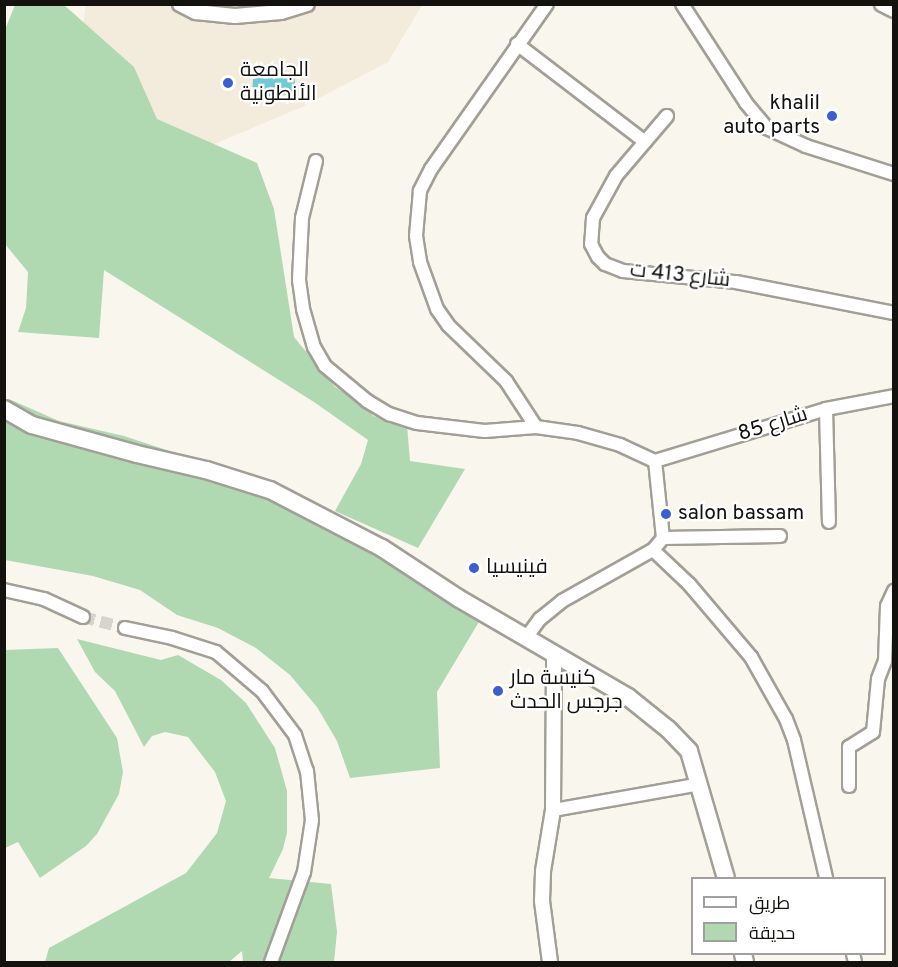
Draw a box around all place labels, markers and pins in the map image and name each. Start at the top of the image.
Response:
place label: الجامعة الأنطونية [240,58,317,108]
marker: الجامعة الأنطونية [221,76,235,90]
place label: khalil auto parts [723,91,820,141]
marker: khalil auto parts [825,109,839,123]
place label: salon bassam [678,501,804,527]
marker: salon bassam [659,507,673,521]
place label: فينيسيا [486,555,548,581]
marker: فينيسيا [467,561,481,575]
place label: كنيسة مار جرجس الحدث [510,666,623,716]
marker: كنيسة مار جرجس الحدث [491,684,505,698]

